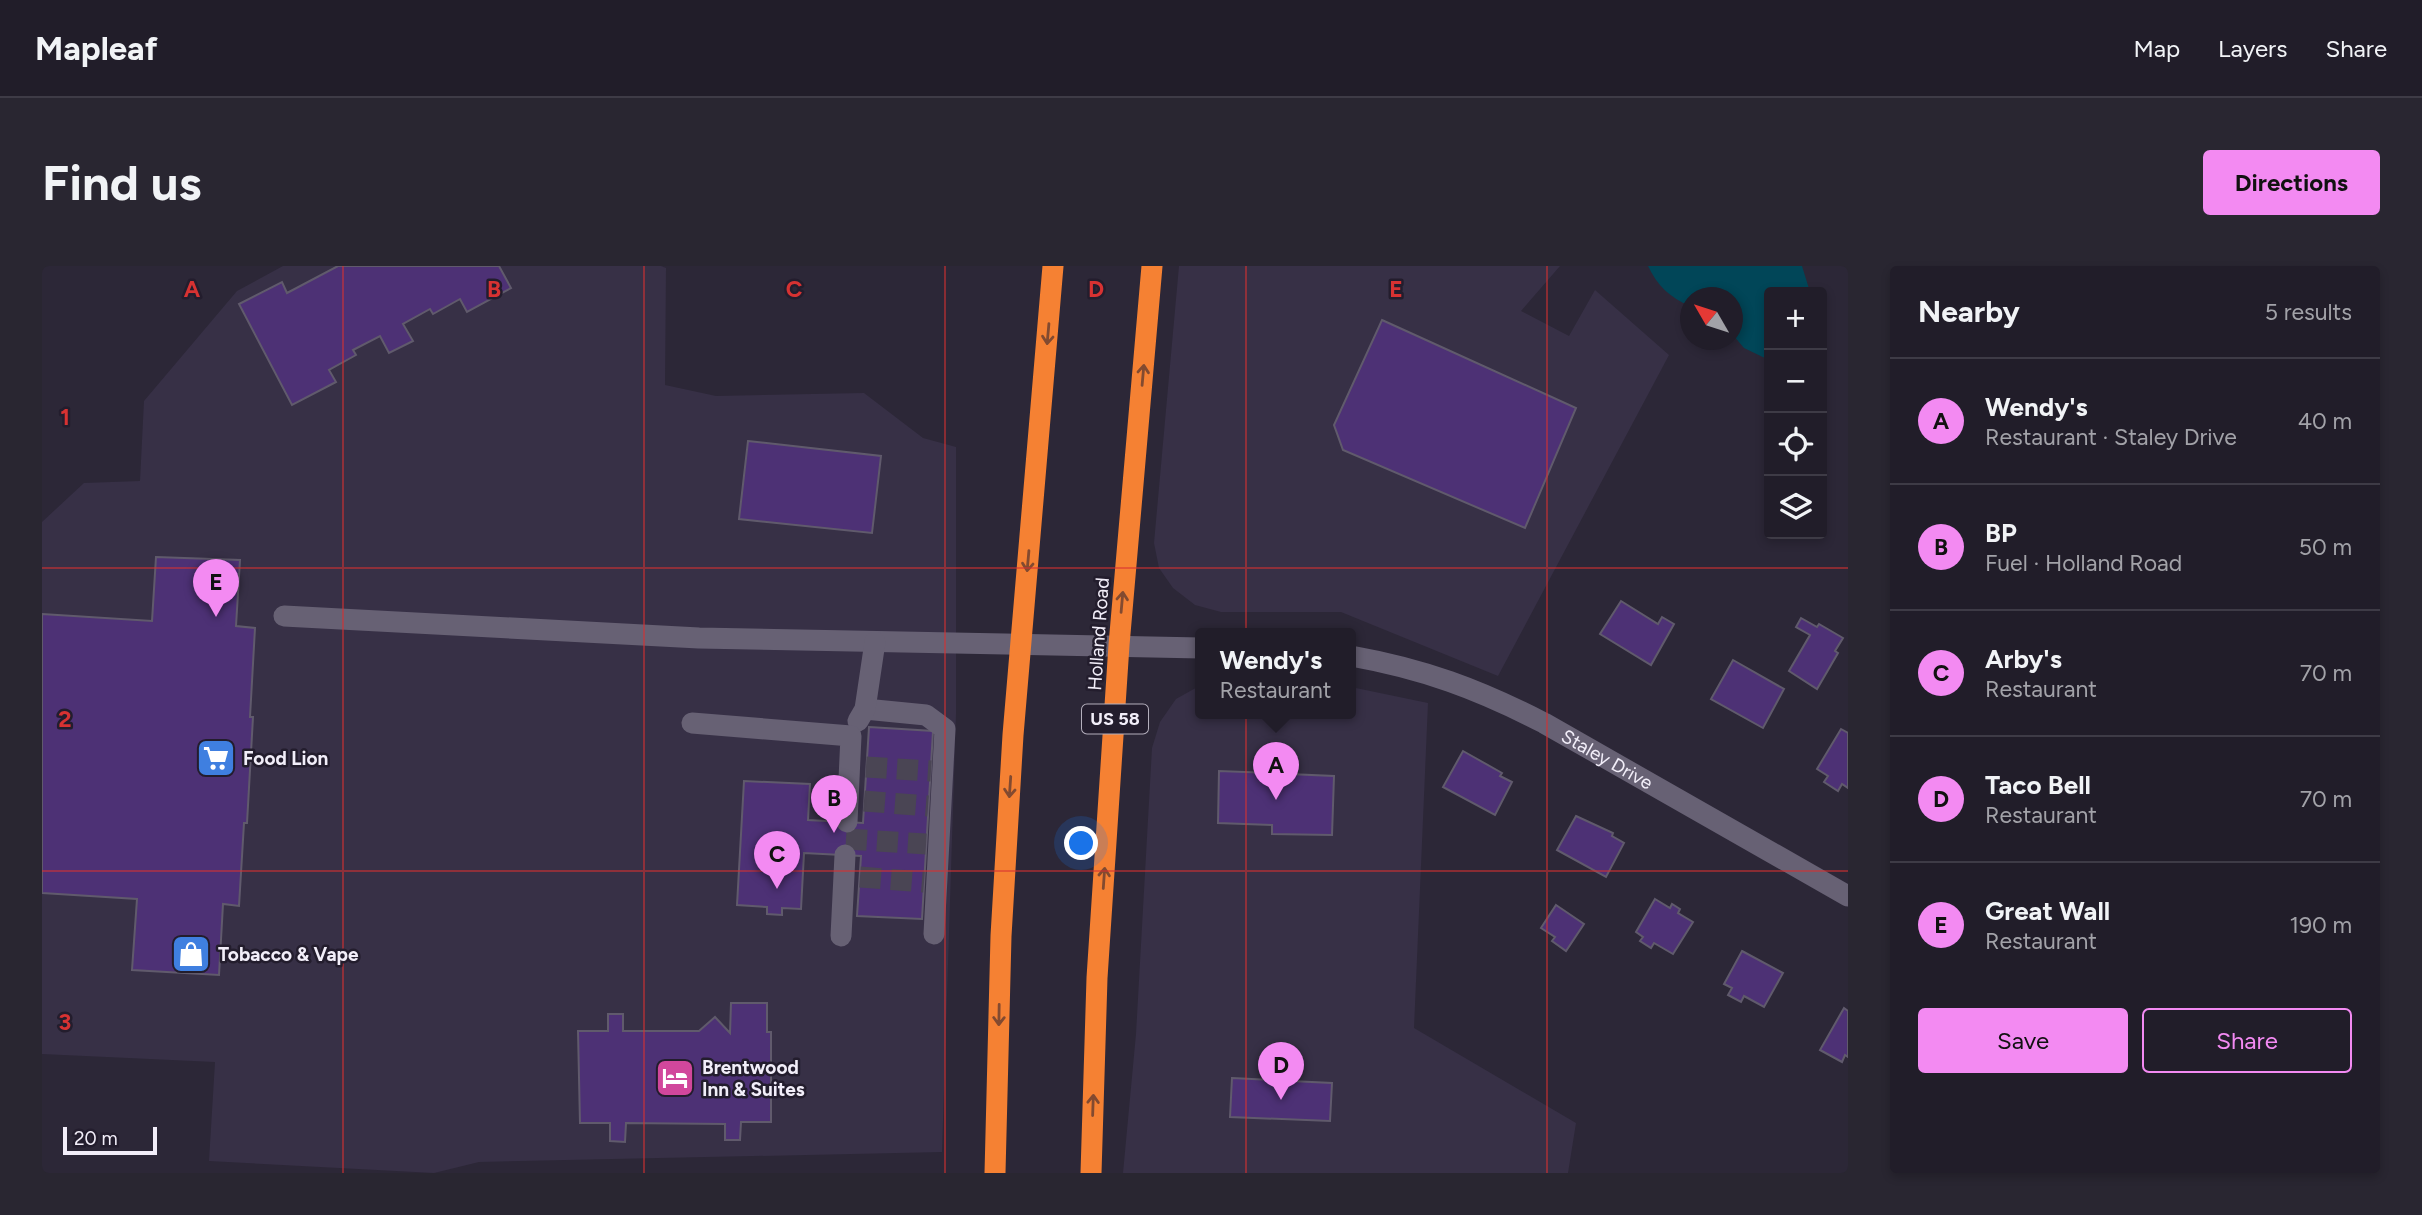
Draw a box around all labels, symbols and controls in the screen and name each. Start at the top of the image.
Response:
text: Mapleaf [35,29,158,68]
text: Map [2133,34,2180,63]
text: Layers [2218,34,2287,63]
text: Share [2325,34,2387,63]
button: Directions [2203,150,2380,215]
text: Find us [42,153,201,212]
text: A [184,275,201,303]
text: B [487,275,501,303]
text: C [786,275,803,303]
text: D [1088,275,1104,303]
text: E [1389,275,1403,303]
north arrow [1680,287,1743,350]
map controls [1764,287,1827,539]
button: + [1764,287,1827,350]
text: Nearby [1918,293,2020,330]
text: 5 results [2265,298,2352,326]
one-way arrow [1041,322,1054,345]
button: − [1764,350,1827,413]
one-way arrow [1137,364,1150,387]
text: Wendy's [1985,391,2088,423]
text: 1 [60,403,70,431]
text: A [1933,407,1949,435]
text: 40 m [2298,407,2352,435]
button: locate [1764,413,1827,476]
text: Restaurant · Staley Drive [1985,423,2237,451]
button: layers [1764,476,1827,539]
text: BP [1985,517,2017,549]
text: B [1934,533,1948,561]
text: 50 m [2299,533,2352,561]
one-way arrow [1021,549,1034,571]
text: Fuel · Holland Road [1985,549,2182,577]
pin: E [193,559,239,617]
street label: Holland Road [1083,577,1114,691]
one-way arrow [1116,591,1129,614]
popup [1195,628,1356,719]
text: Arby's [1985,643,2062,675]
text: Wendy's [1220,644,1322,676]
text: C [1933,659,1949,687]
text: 70 m [2300,659,2352,687]
text: Restaurant [1985,675,2097,703]
text: Restaurant [1220,676,1331,704]
road number: US 58 [1082,704,1148,733]
text: 2 [58,705,72,733]
street label: Staley Drive [1557,724,1657,795]
supermarket icon: Food Lion [195,737,237,779]
pin: A [1253,742,1299,800]
place label: Food Lion [243,747,328,770]
text: Taco Bell [1985,769,2091,801]
pin: B [811,775,857,833]
one-way arrow [1003,776,1016,798]
text: D [1933,785,1949,813]
text: 70 m [2300,785,2352,813]
text: Restaurant [1985,801,2097,829]
your location [1064,826,1098,860]
pin: C [754,831,800,889]
one-way arrow [1098,867,1111,889]
text: Great Wall [1985,895,2110,927]
text: E [1934,911,1948,939]
text: 190 m [2289,911,2352,939]
text: Restaurant [1985,927,2097,955]
shop icon: Tobacco & Vape [170,933,212,975]
place label: Tobacco & Vape [218,943,359,966]
one-way arrow [992,1003,1006,1026]
text: 3 [59,1008,71,1036]
button: Save [1918,1008,2128,1073]
button: Share [2142,1008,2352,1073]
pin: D [1258,1042,1304,1100]
place label: Brentwood Inn & Suites [702,1056,805,1101]
hotel icon: Brentwood Inn & Suites [654,1057,696,1099]
one-way arrow [1087,1094,1100,1117]
scale bar [63,1124,158,1156]
text: 20 m [74,1127,118,1150]

